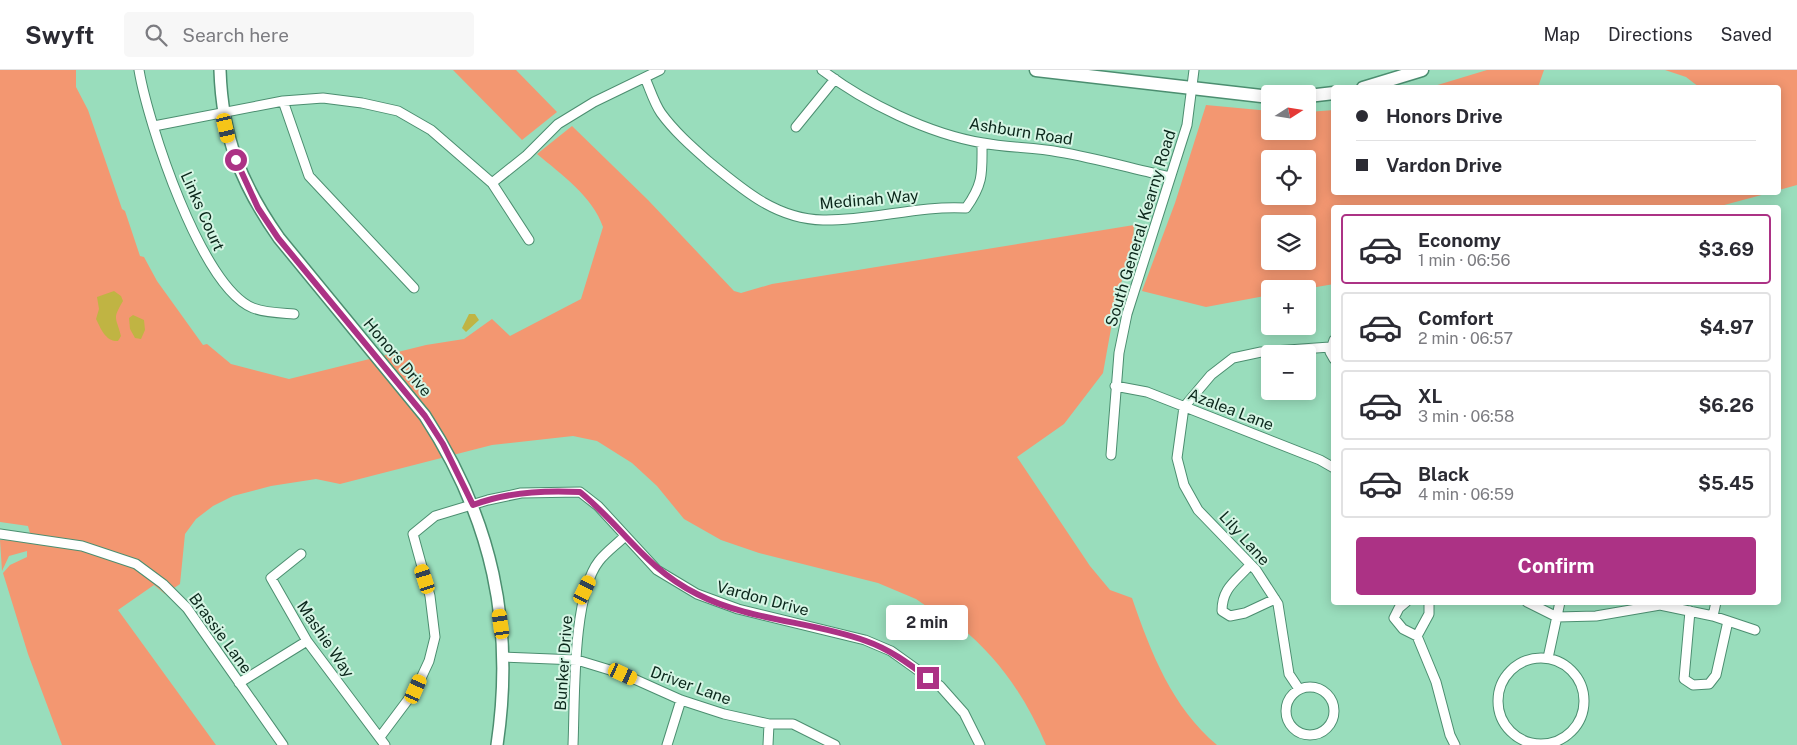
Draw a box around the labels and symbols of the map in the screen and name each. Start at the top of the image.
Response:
north arrow [1261,85,1316,140]
car [215,112,236,144]
street label: Ashburn Road [968,114,1074,149]
street label: South General Kearny Road [1101,127,1179,329]
route start [225,149,247,171]
street label: Links Court [177,169,228,254]
street label: Medinah Way [819,186,920,213]
street label: Honors Drive [360,314,436,400]
street label: Azalea Lane [1185,384,1276,435]
street label: Lily Lane [1215,507,1274,569]
car [413,562,436,596]
car [571,573,598,607]
street label: Vardon Drive [715,577,811,620]
street label: Brassie Lane [185,589,256,677]
street label: Mashie Way [293,597,358,682]
callout: 2 min [887,606,969,640]
car [491,608,510,640]
street label: Bunker Drive [551,615,576,711]
car [606,661,639,687]
street label: Driver Lane [648,662,734,709]
route end [917,667,939,689]
car [403,672,428,706]

